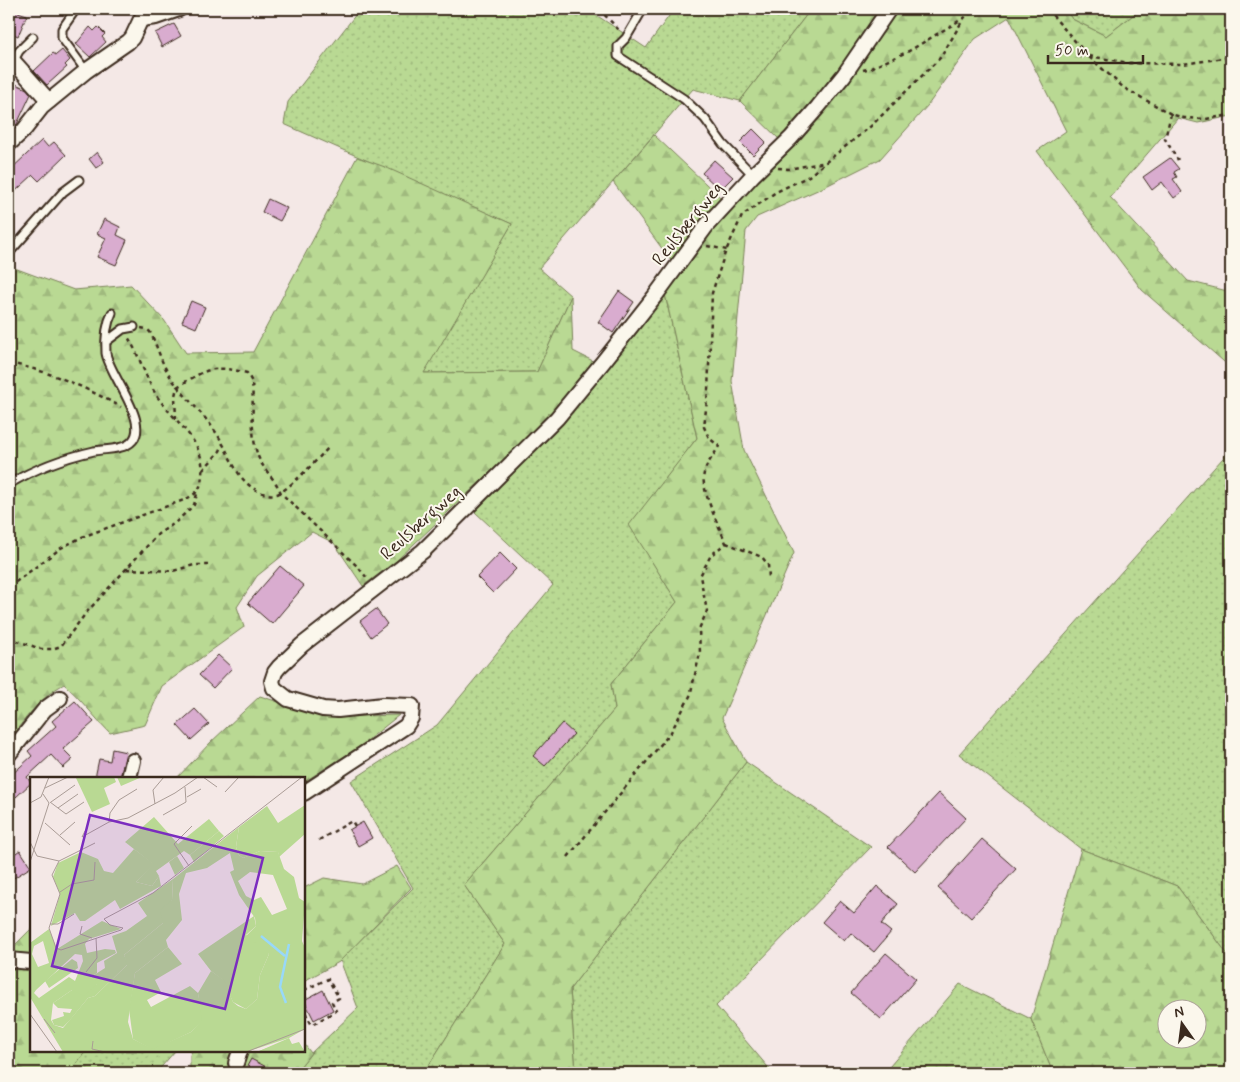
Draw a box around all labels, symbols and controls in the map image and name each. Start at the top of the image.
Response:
scale bar [1048,32,1142,64]
text: 50 m [1055,41,1089,61]
street label: Reulsbergweg [647,177,731,272]
street label: Reulsbergweg [375,480,468,567]
inset map [30,777,305,1052]
north arrow [1158,1000,1208,1050]
text: N [1172,1002,1186,1022]

